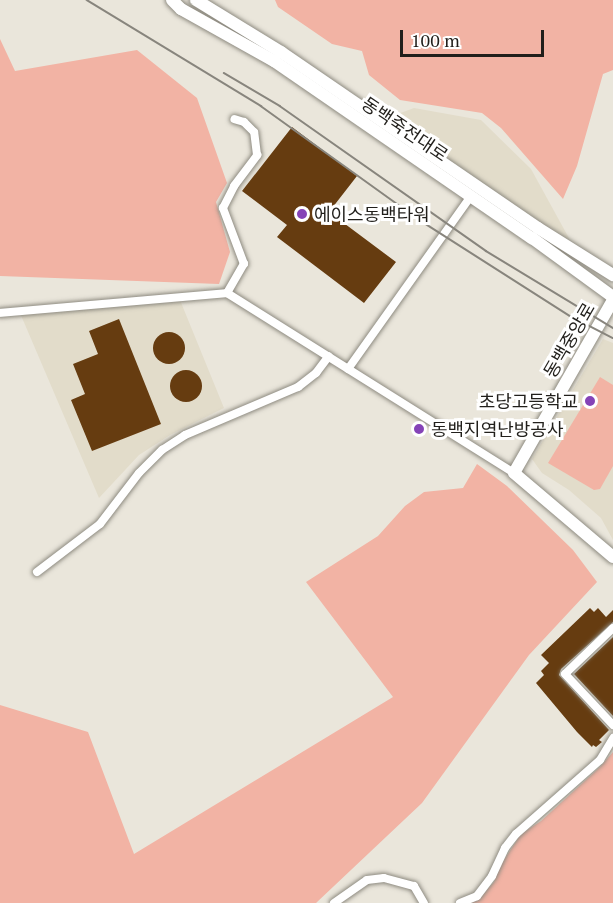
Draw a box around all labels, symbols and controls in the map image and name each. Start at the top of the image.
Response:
scale bar [403,18,547,56]
text: 100 m [411,28,460,52]
street label: 동백죽전대로 [358,92,452,166]
place label: 에이스동백타워 [314,203,430,225]
marker: 에이스동백타워 [295,207,309,221]
street label: 동백중앙로 [539,299,599,381]
place label: 초당고등학교 [479,390,578,412]
marker: 초당고등학교 [583,394,597,408]
place label: 동백지역난방공사 [431,418,563,440]
marker: 동백지역난방공사 [412,422,426,436]

